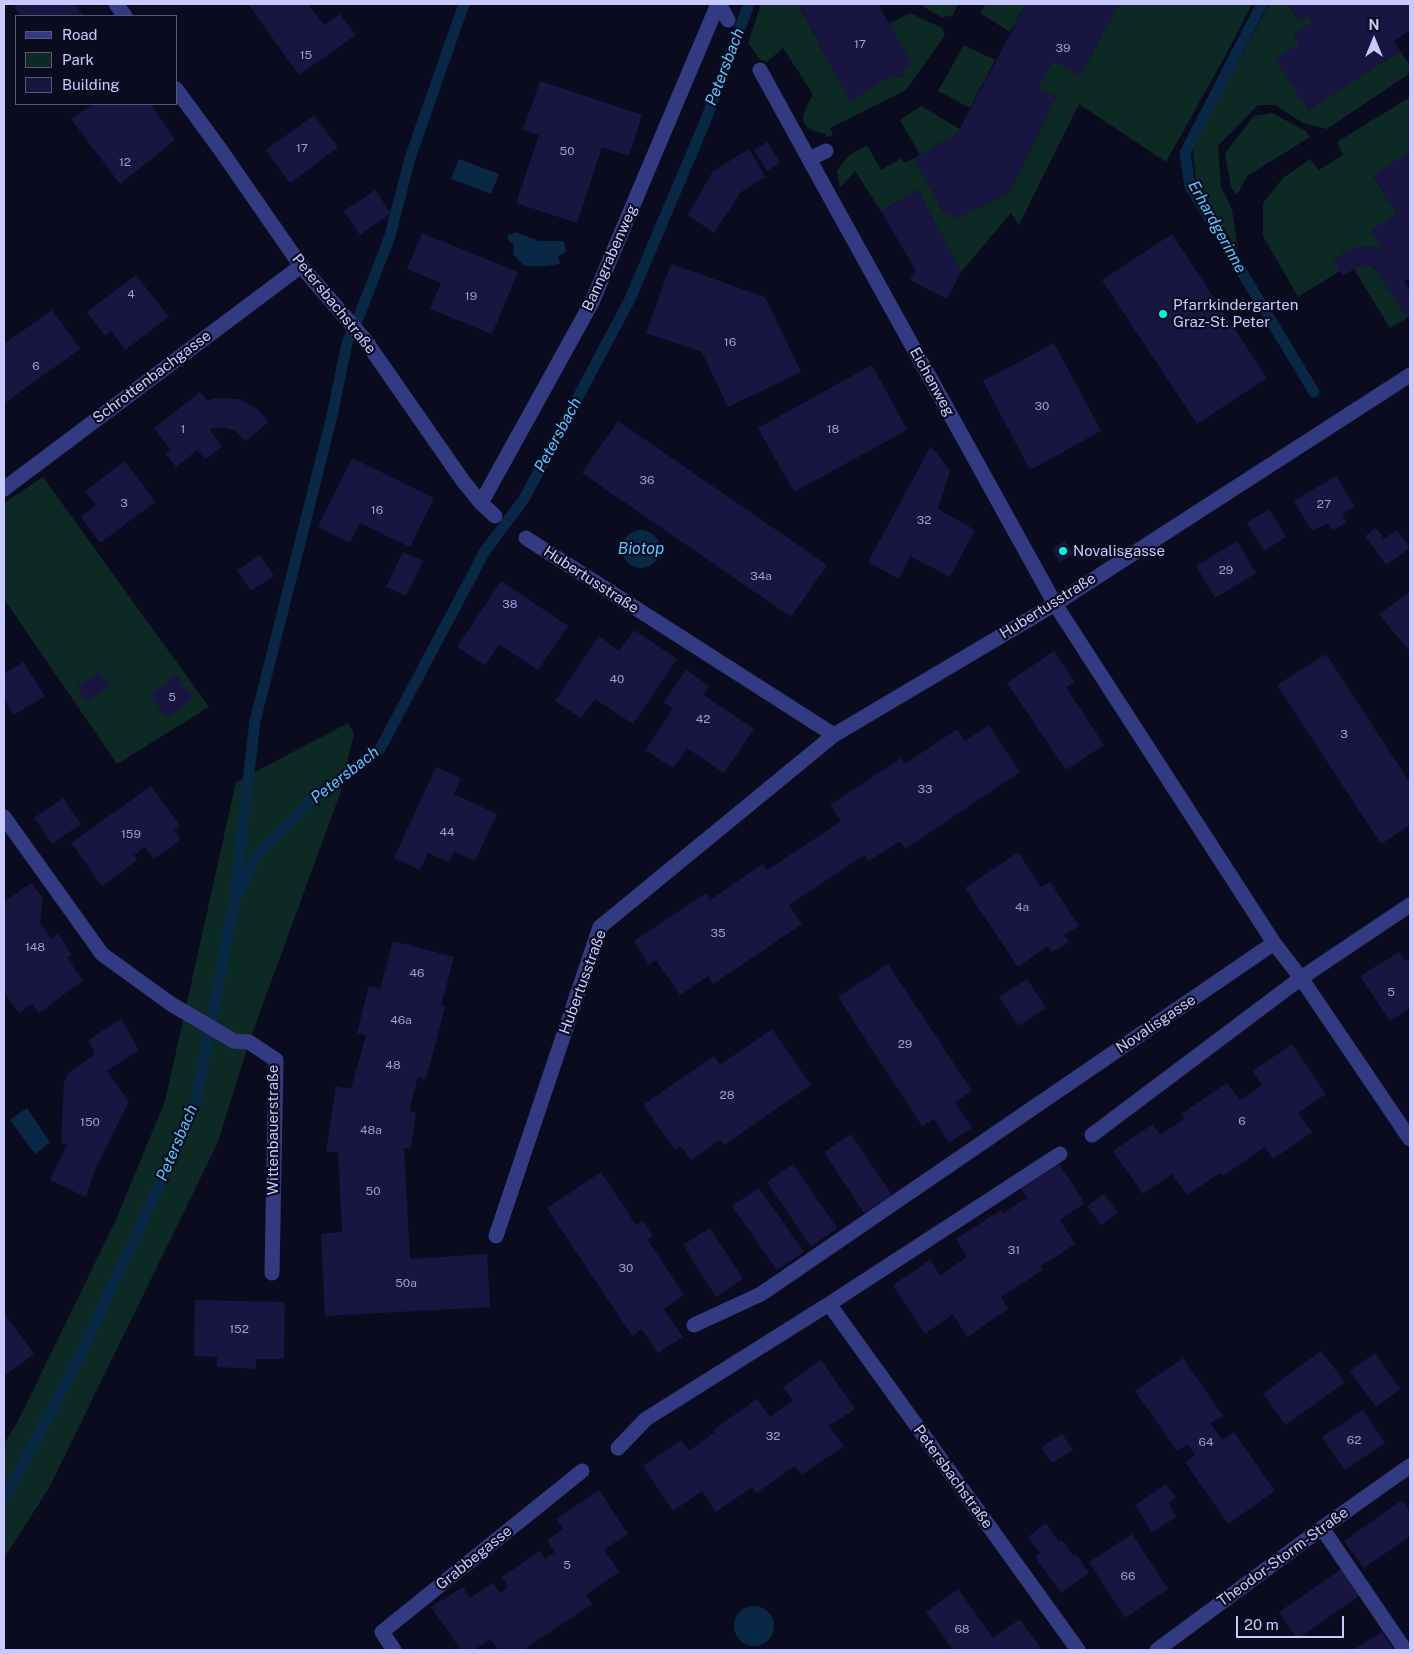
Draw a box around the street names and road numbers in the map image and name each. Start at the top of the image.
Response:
street label: Banngrabenweg [579,202,641,314]
street label: Petersbachstraße [288,250,380,358]
street label: Schrottenbachgasse [89,327,215,427]
street label: Eichenweg [906,345,958,419]
street label: Hubertusstraße [540,543,642,617]
street label: Hubertusstraße [997,569,1099,643]
street label: Hubertusstraße [556,927,610,1037]
street label: Novalisgasse [1113,991,1199,1057]
street label: Wittenbauerstraße [264,1065,282,1195]
street label: Petersbachstraße [909,1422,997,1532]
street label: Theodor-Storm-Straße [1214,1503,1352,1611]
street label: Grabbegasse [433,1522,515,1594]

